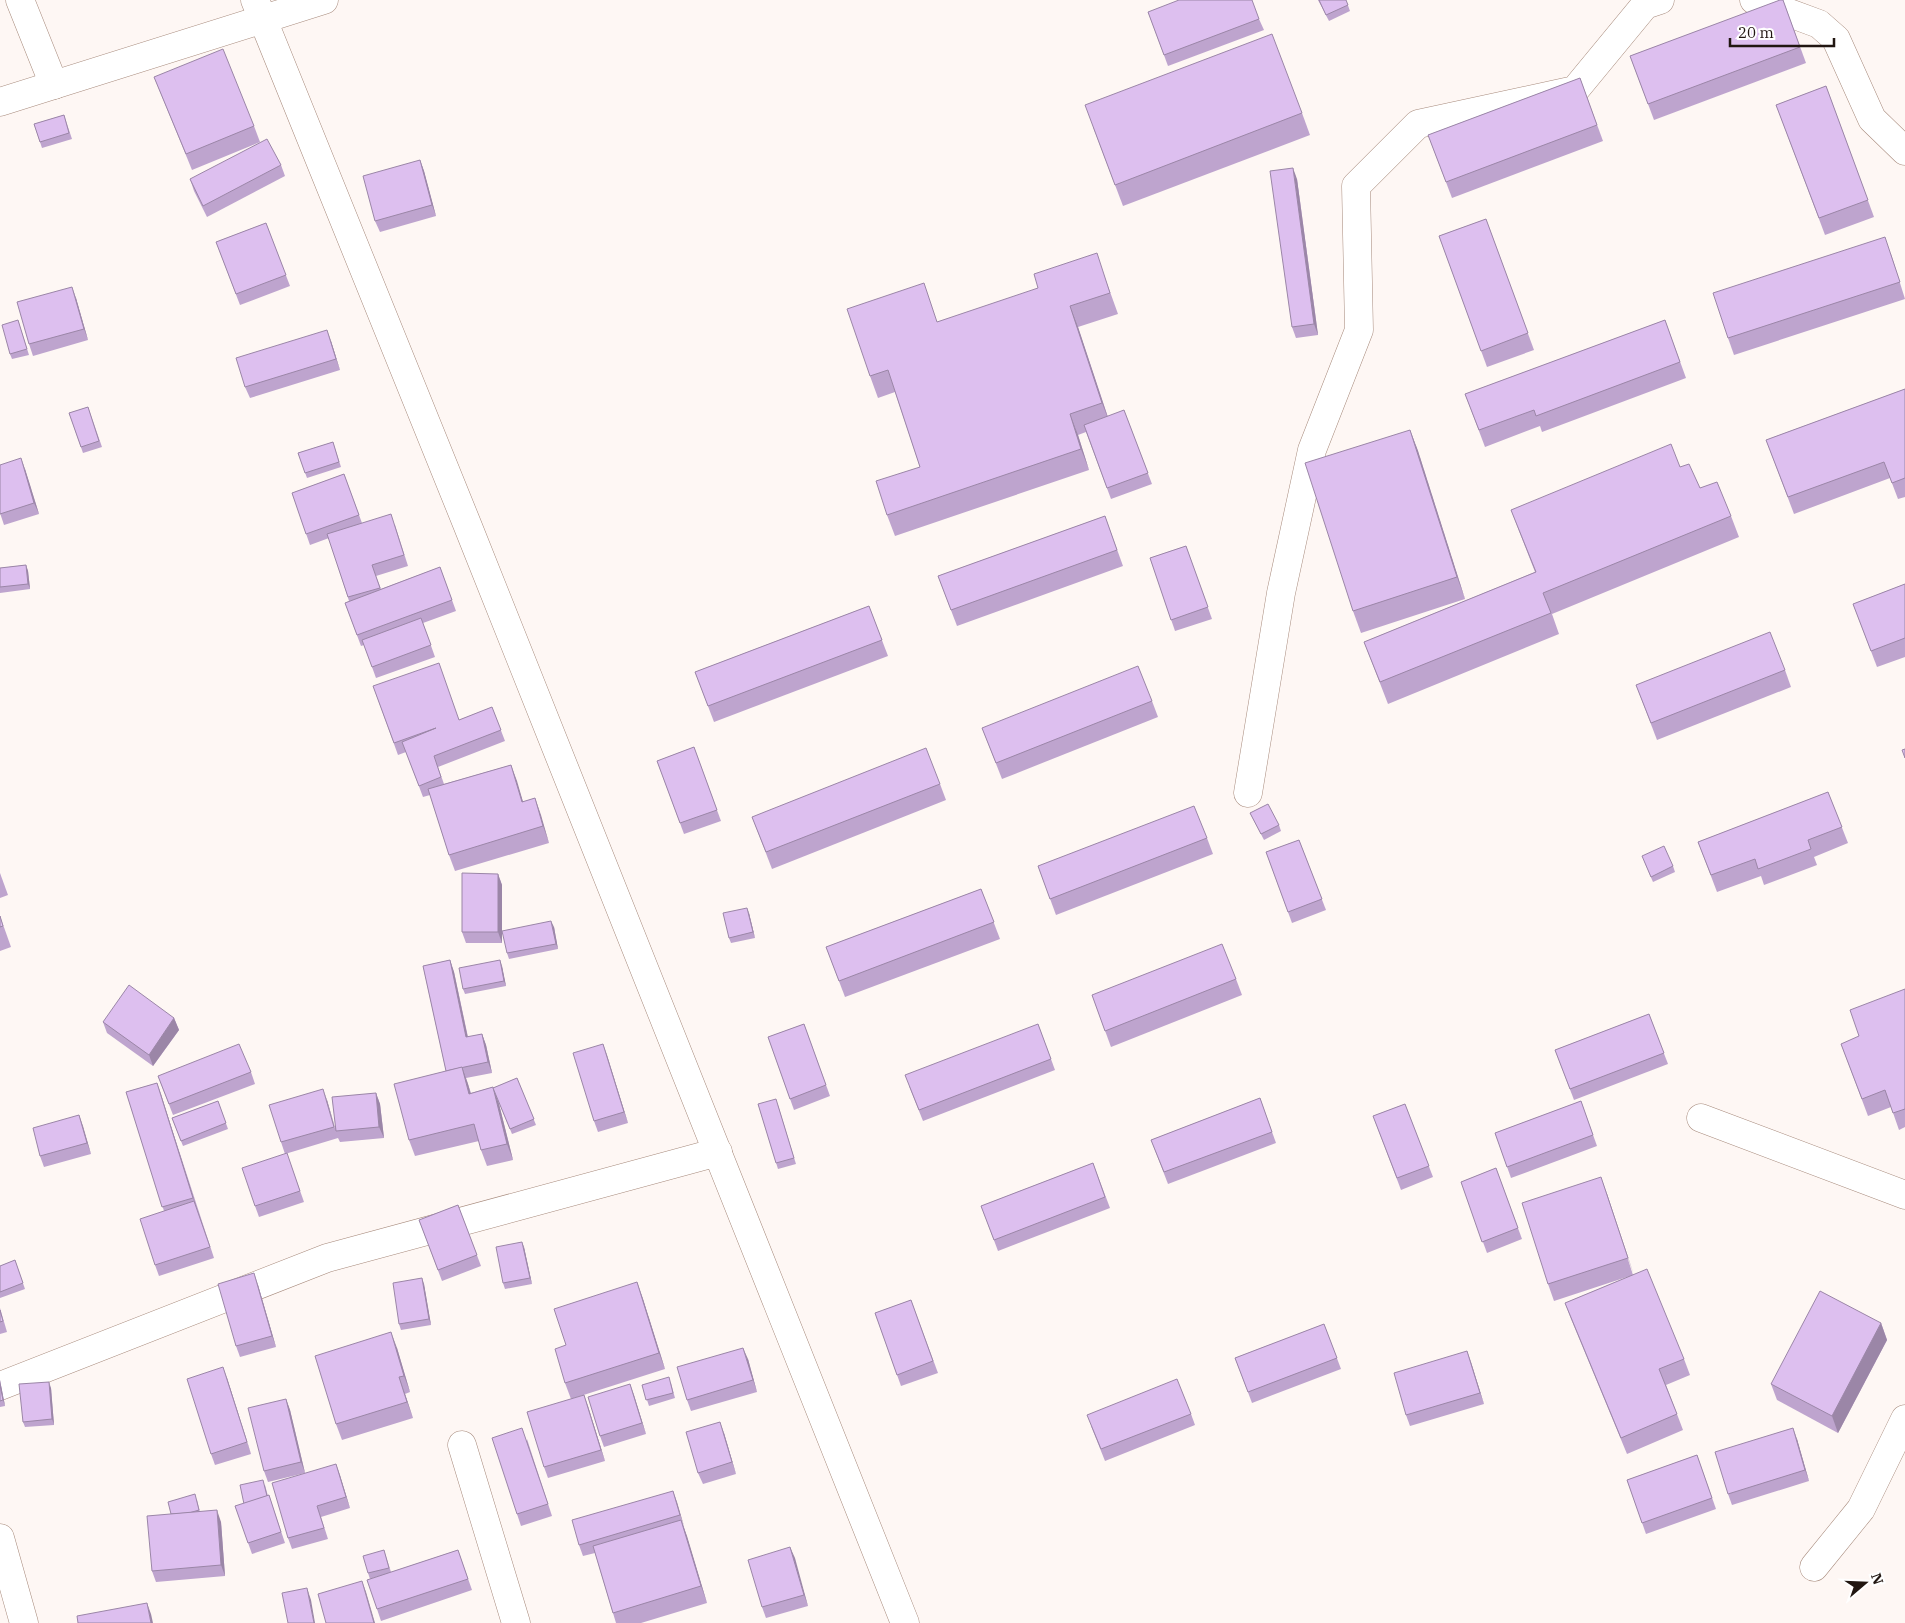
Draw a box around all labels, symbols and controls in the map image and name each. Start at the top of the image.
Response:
scale bar [1730,15,1834,47]
text: 20 m [1738,23,1774,42]
north arrow [1840,1558,1890,1608]
text: N [1867,1571,1888,1587]

